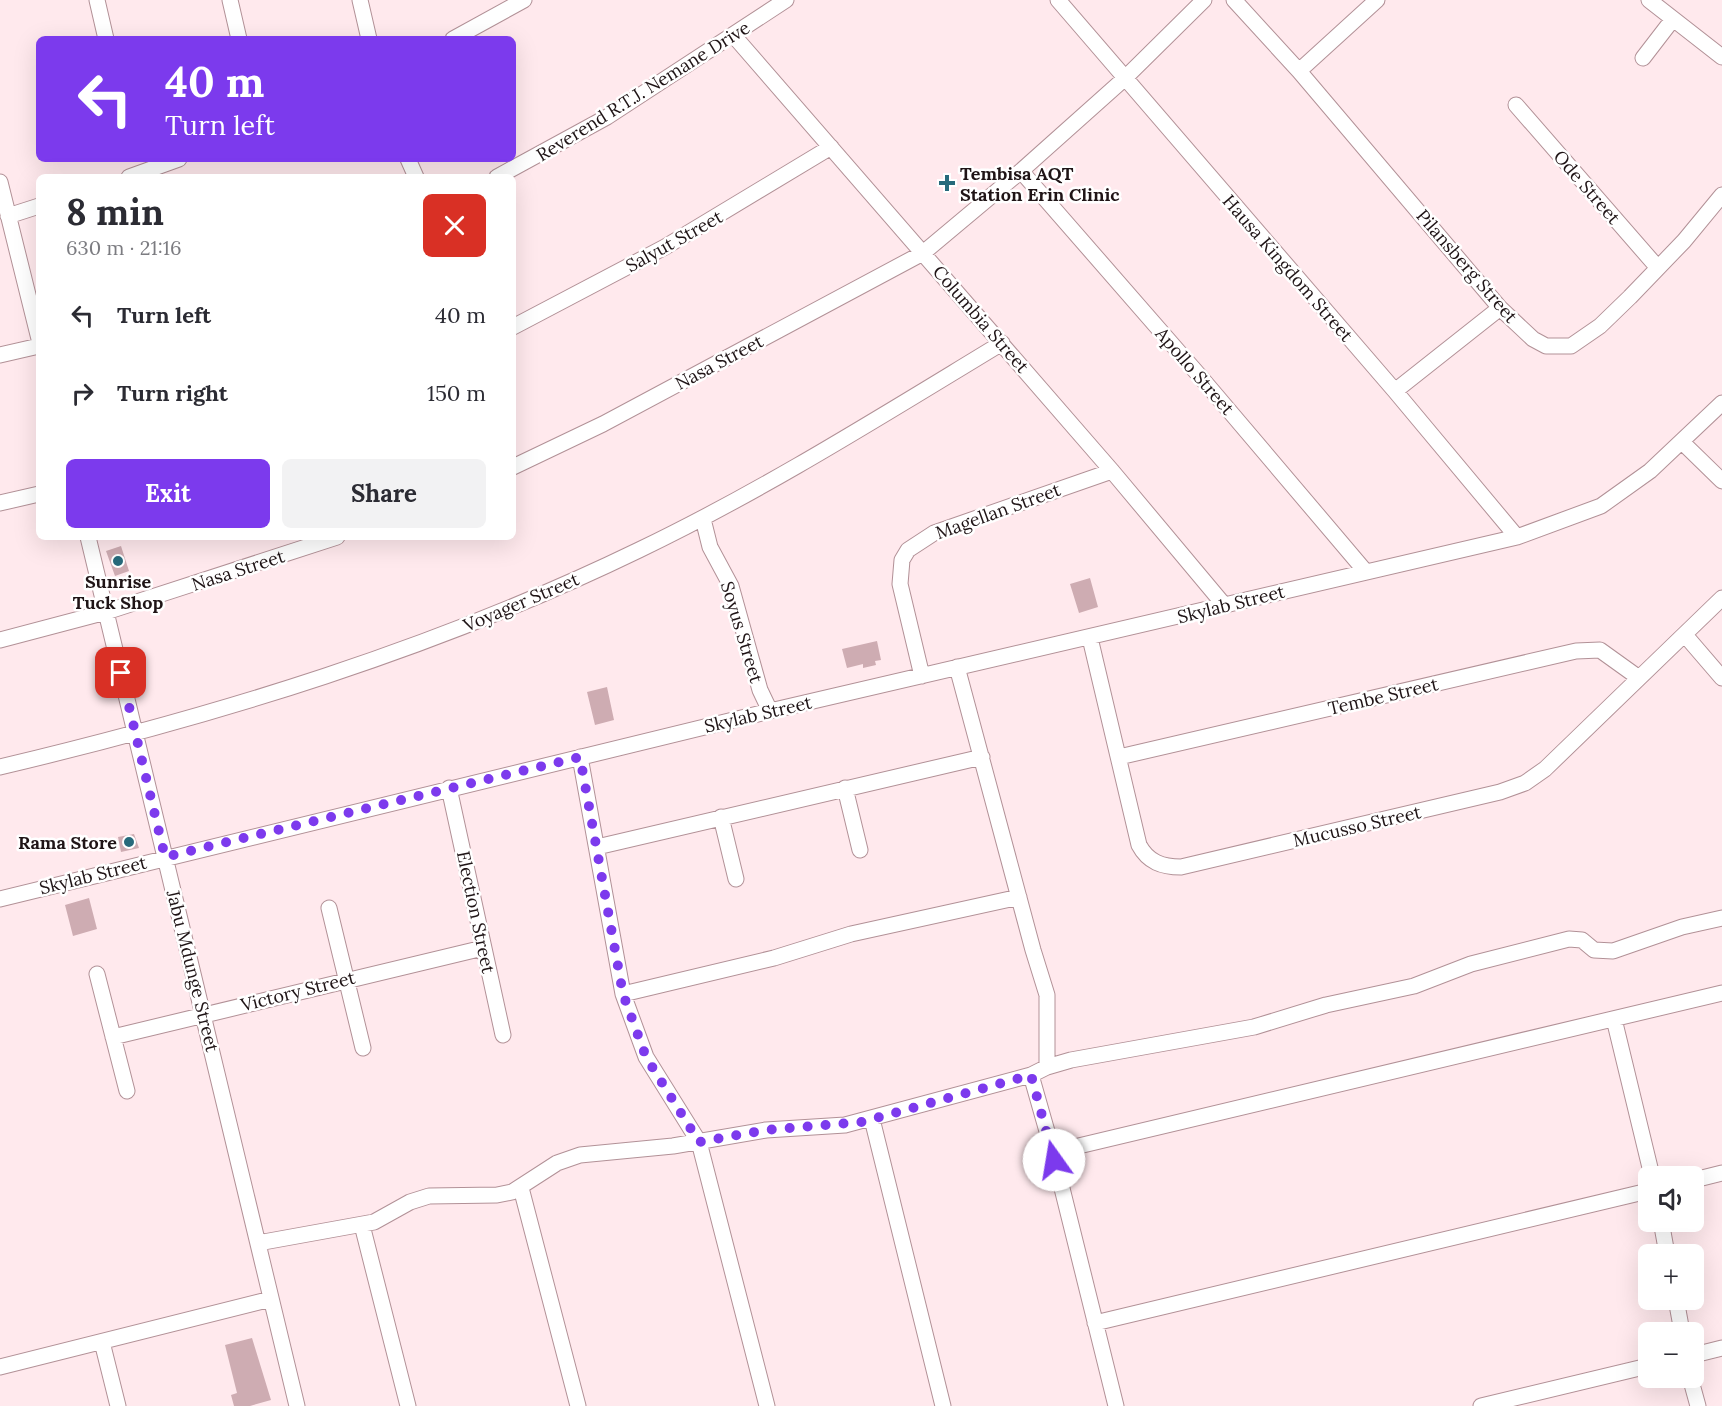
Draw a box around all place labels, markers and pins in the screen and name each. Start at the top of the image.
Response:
place label: Tembisa AQT Station Erin Clinic [960,162,1120,206]
marker: Tembisa AQT Station Erin Clinic [938,174,956,192]
marker: Sunrise Tuck Shop [111,554,125,568]
place label: Sunrise Tuck Shop [73,570,163,614]
pin [95,647,146,698]
place label: Rama Store [18,831,117,854]
marker: Rama Store [122,835,136,849]

